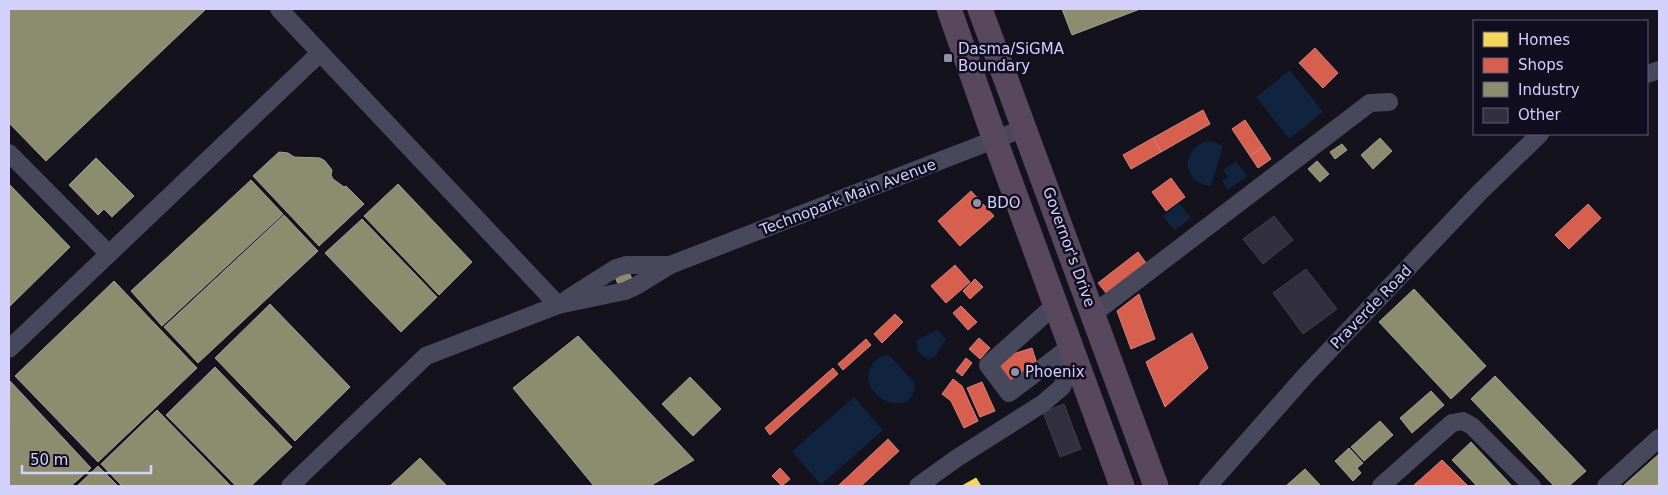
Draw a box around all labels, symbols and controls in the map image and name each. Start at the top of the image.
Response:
legend [1473,20,1648,135]
text: Homes [1518,31,1570,49]
place label: Dasma/SiGMA Boundary [958,40,1065,75]
marker: Dasma/SiGMA Boundary [942,52,954,64]
text: Shops [1518,56,1564,74]
text: Industry [1518,81,1580,99]
text: Other [1518,106,1561,124]
street label: Technopark Main Avenue [757,155,938,239]
street label: Governor's Drive [1039,185,1099,309]
place label: BDO [987,194,1021,212]
marker: BDO [971,197,983,209]
street label: Praverde Road [1327,261,1415,353]
place label: Phoenix [1025,363,1085,381]
marker: Phoenix [1009,366,1021,378]
scale bar [22,442,151,474]
text: 50 m [30,451,68,469]

